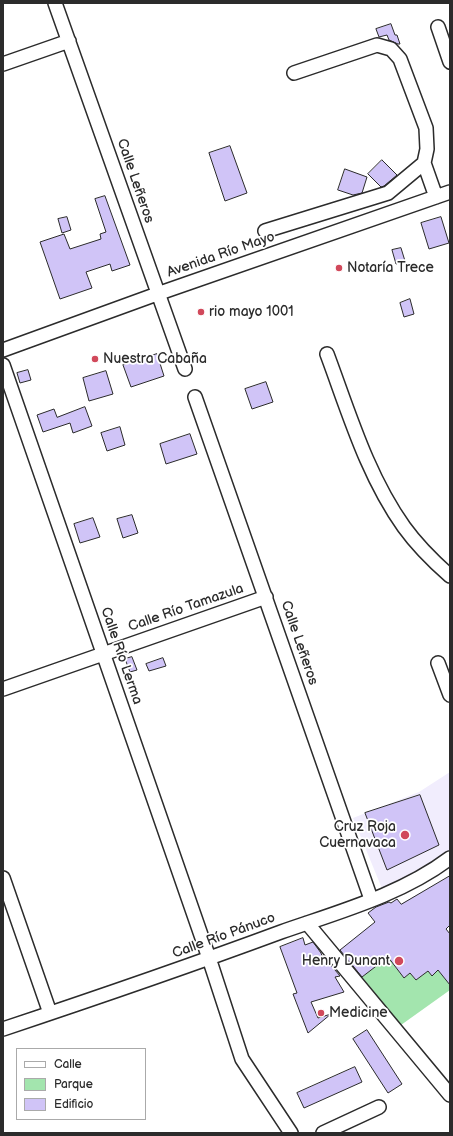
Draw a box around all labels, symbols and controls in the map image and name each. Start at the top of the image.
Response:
street label: Calle Leñeros [113,137,157,225]
street label: Avenida Río Mayo [165,229,277,281]
place label: Notaría Trece [347,260,434,276]
marker: Notaría Trece [334,263,344,273]
place label: rio mayo 1001 [209,304,294,320]
marker: rio mayo 1001 [196,307,206,317]
place label: Nuestra Cabaña [103,351,207,367]
marker: Nuestra Cabaña [90,354,100,364]
street label: Calle Río Tamazula [126,580,246,636]
street label: Calle Leñeros [277,599,321,687]
street label: Calle Río Lerma [97,605,145,707]
place label: Cruz Roja Cuernavaca [319,819,396,852]
marker: Cruz Roja Cuernavaca [399,829,411,841]
street label: Calle Río Pánuco [170,910,278,962]
place label: Henry Dunant [302,953,390,969]
marker: Henry Dunant [393,955,405,967]
place label: Medicine [329,1005,388,1021]
marker: Medicine [316,1008,326,1018]
legend [16,1048,146,1120]
text: Calle [54,1057,82,1072]
text: Parque [54,1077,93,1092]
text: Edificio [54,1097,93,1112]

